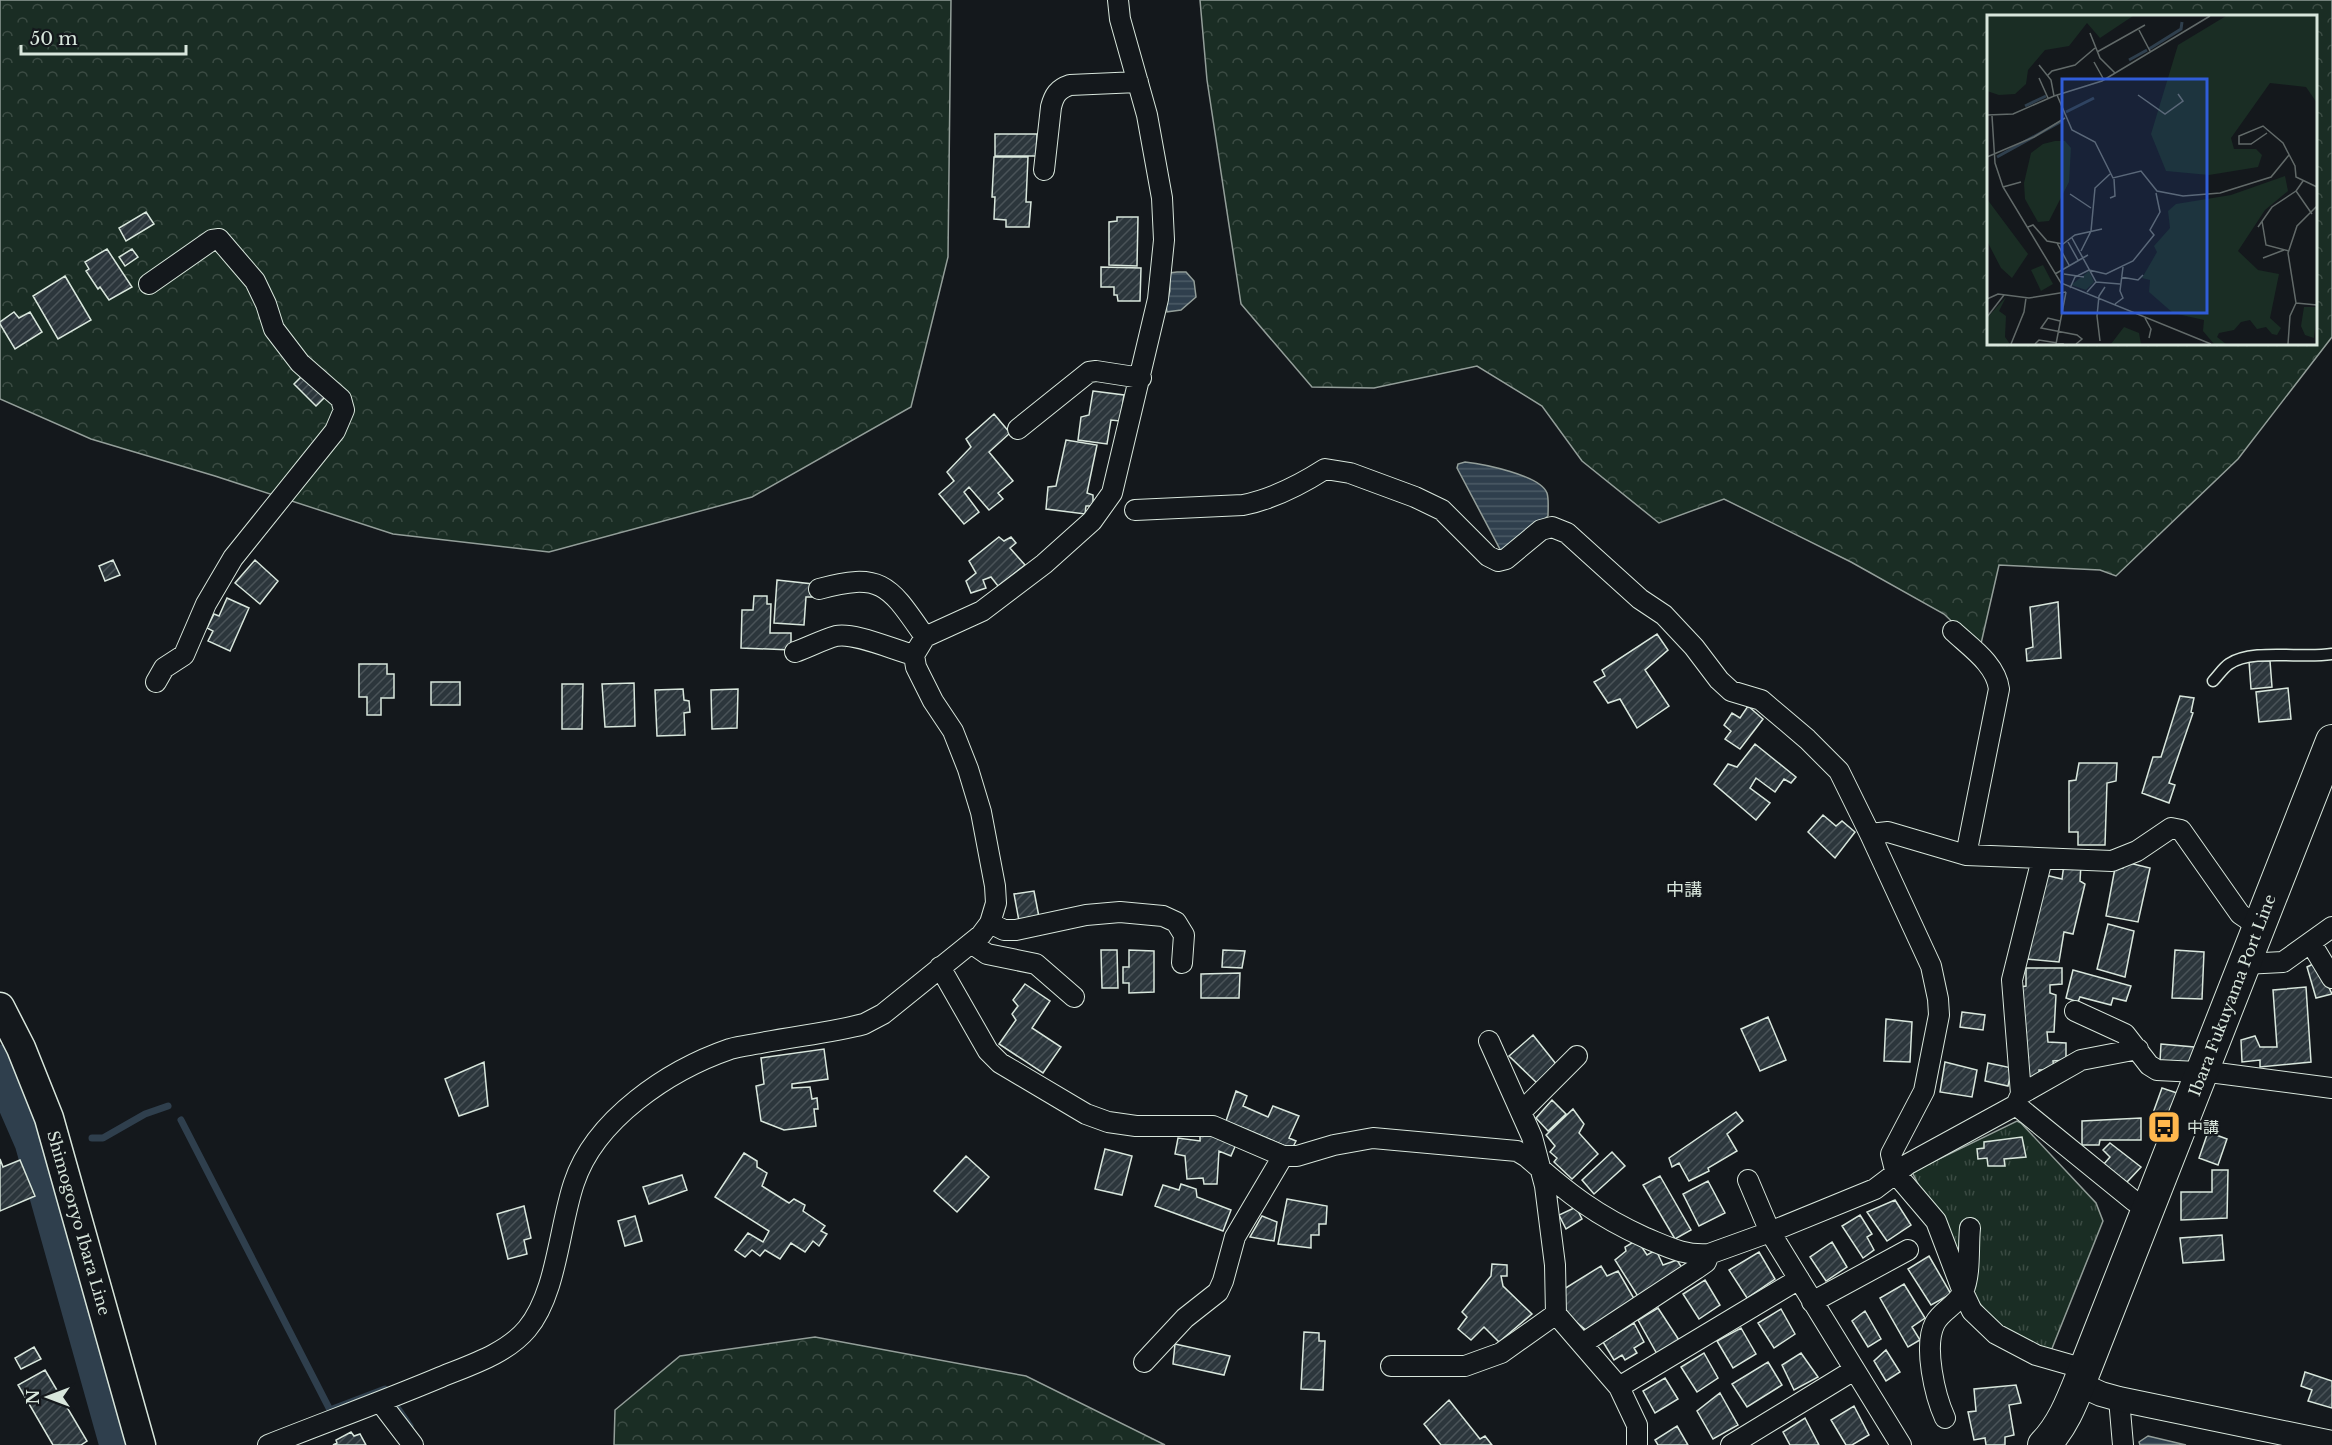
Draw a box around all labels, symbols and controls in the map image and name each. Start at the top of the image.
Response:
inset map [1987,15,2317,345]
scale bar [21,18,186,56]
text: 50 m [30,28,78,50]
district label: 中講 [1666,879,1702,901]
street label: Ibara Fukuyama Port Line [2184,891,2280,1099]
bus stop icon: 中講 [2146,1109,2182,1145]
place label: 中講 [2187,1117,2219,1137]
street label: Shimogoryo Ibara Line [43,1128,115,1318]
north arrow [18,1367,78,1427]
text: N [23,1389,43,1405]

